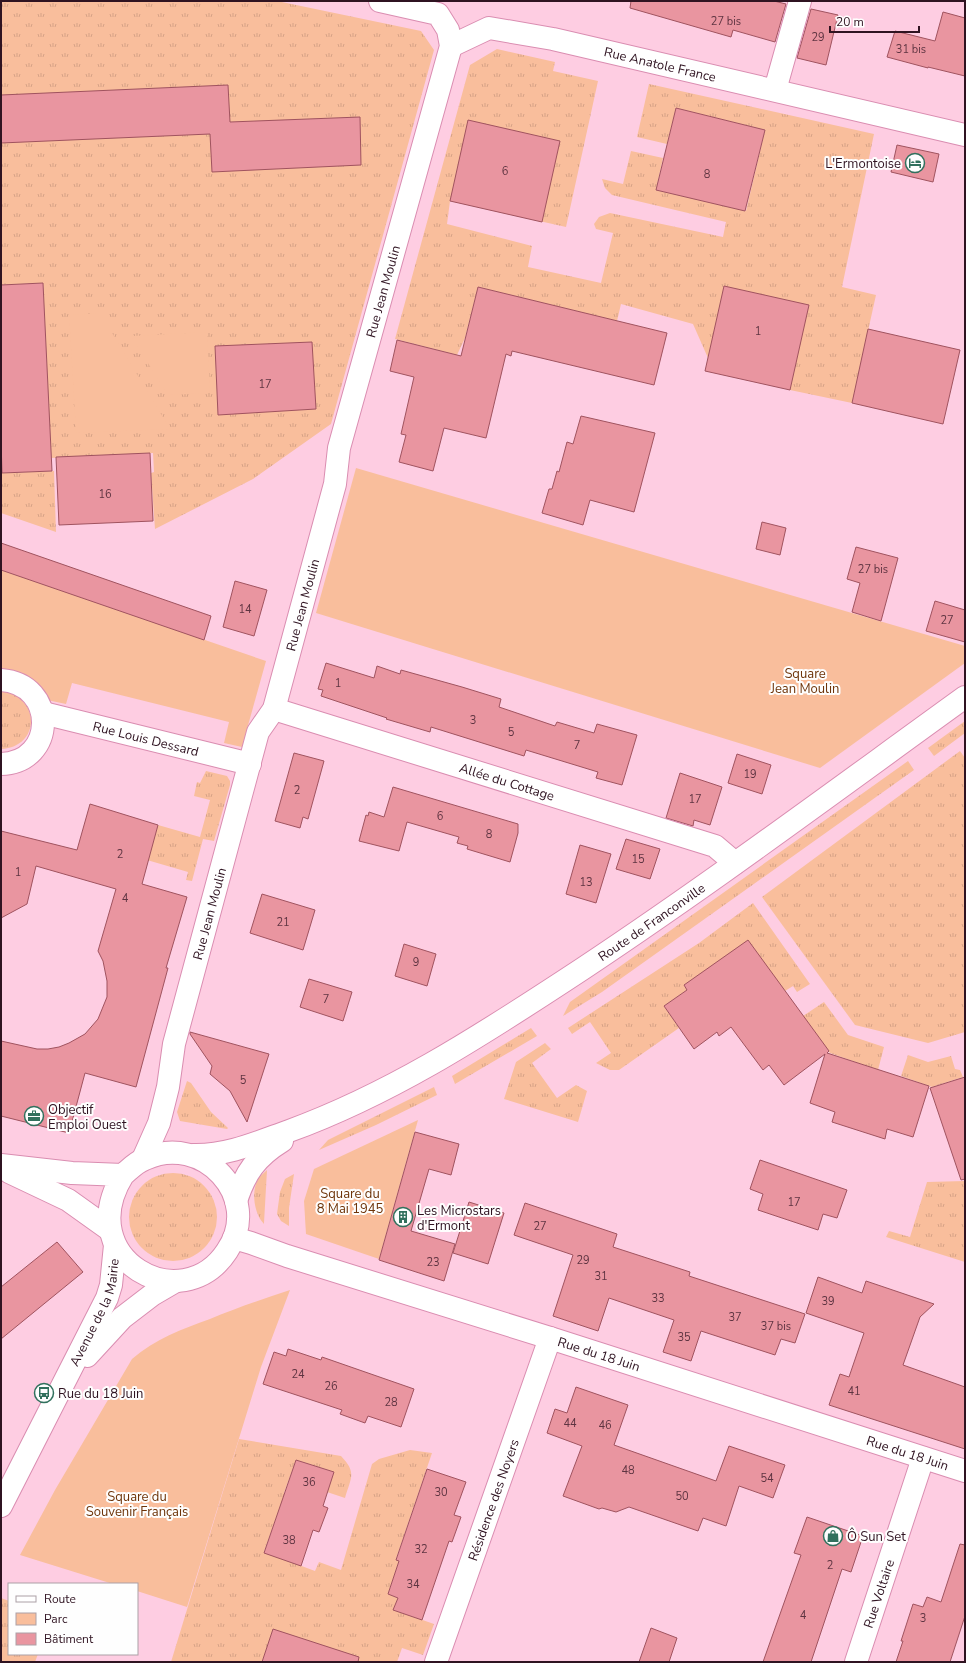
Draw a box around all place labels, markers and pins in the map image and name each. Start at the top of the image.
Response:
hotel icon: L'Ermontoise [904,152,926,174]
place label: L'Ermontoise [825,155,901,173]
place label: Objectif Emploi Ouest [48,1101,127,1134]
office icon: Objectif Emploi Ouest [23,1105,45,1127]
place label: Les Microstars d'Ermont [417,1202,501,1235]
building icon: Les Microstars d'Ermont [392,1206,414,1228]
bus stop icon: Rue du 18 Juin [33,1382,55,1404]
place label: Rue du 18 Juin [58,1385,143,1403]
shop icon: Ô Sun Set [822,1525,844,1547]
place label: Ô Sun Set [847,1527,906,1546]

